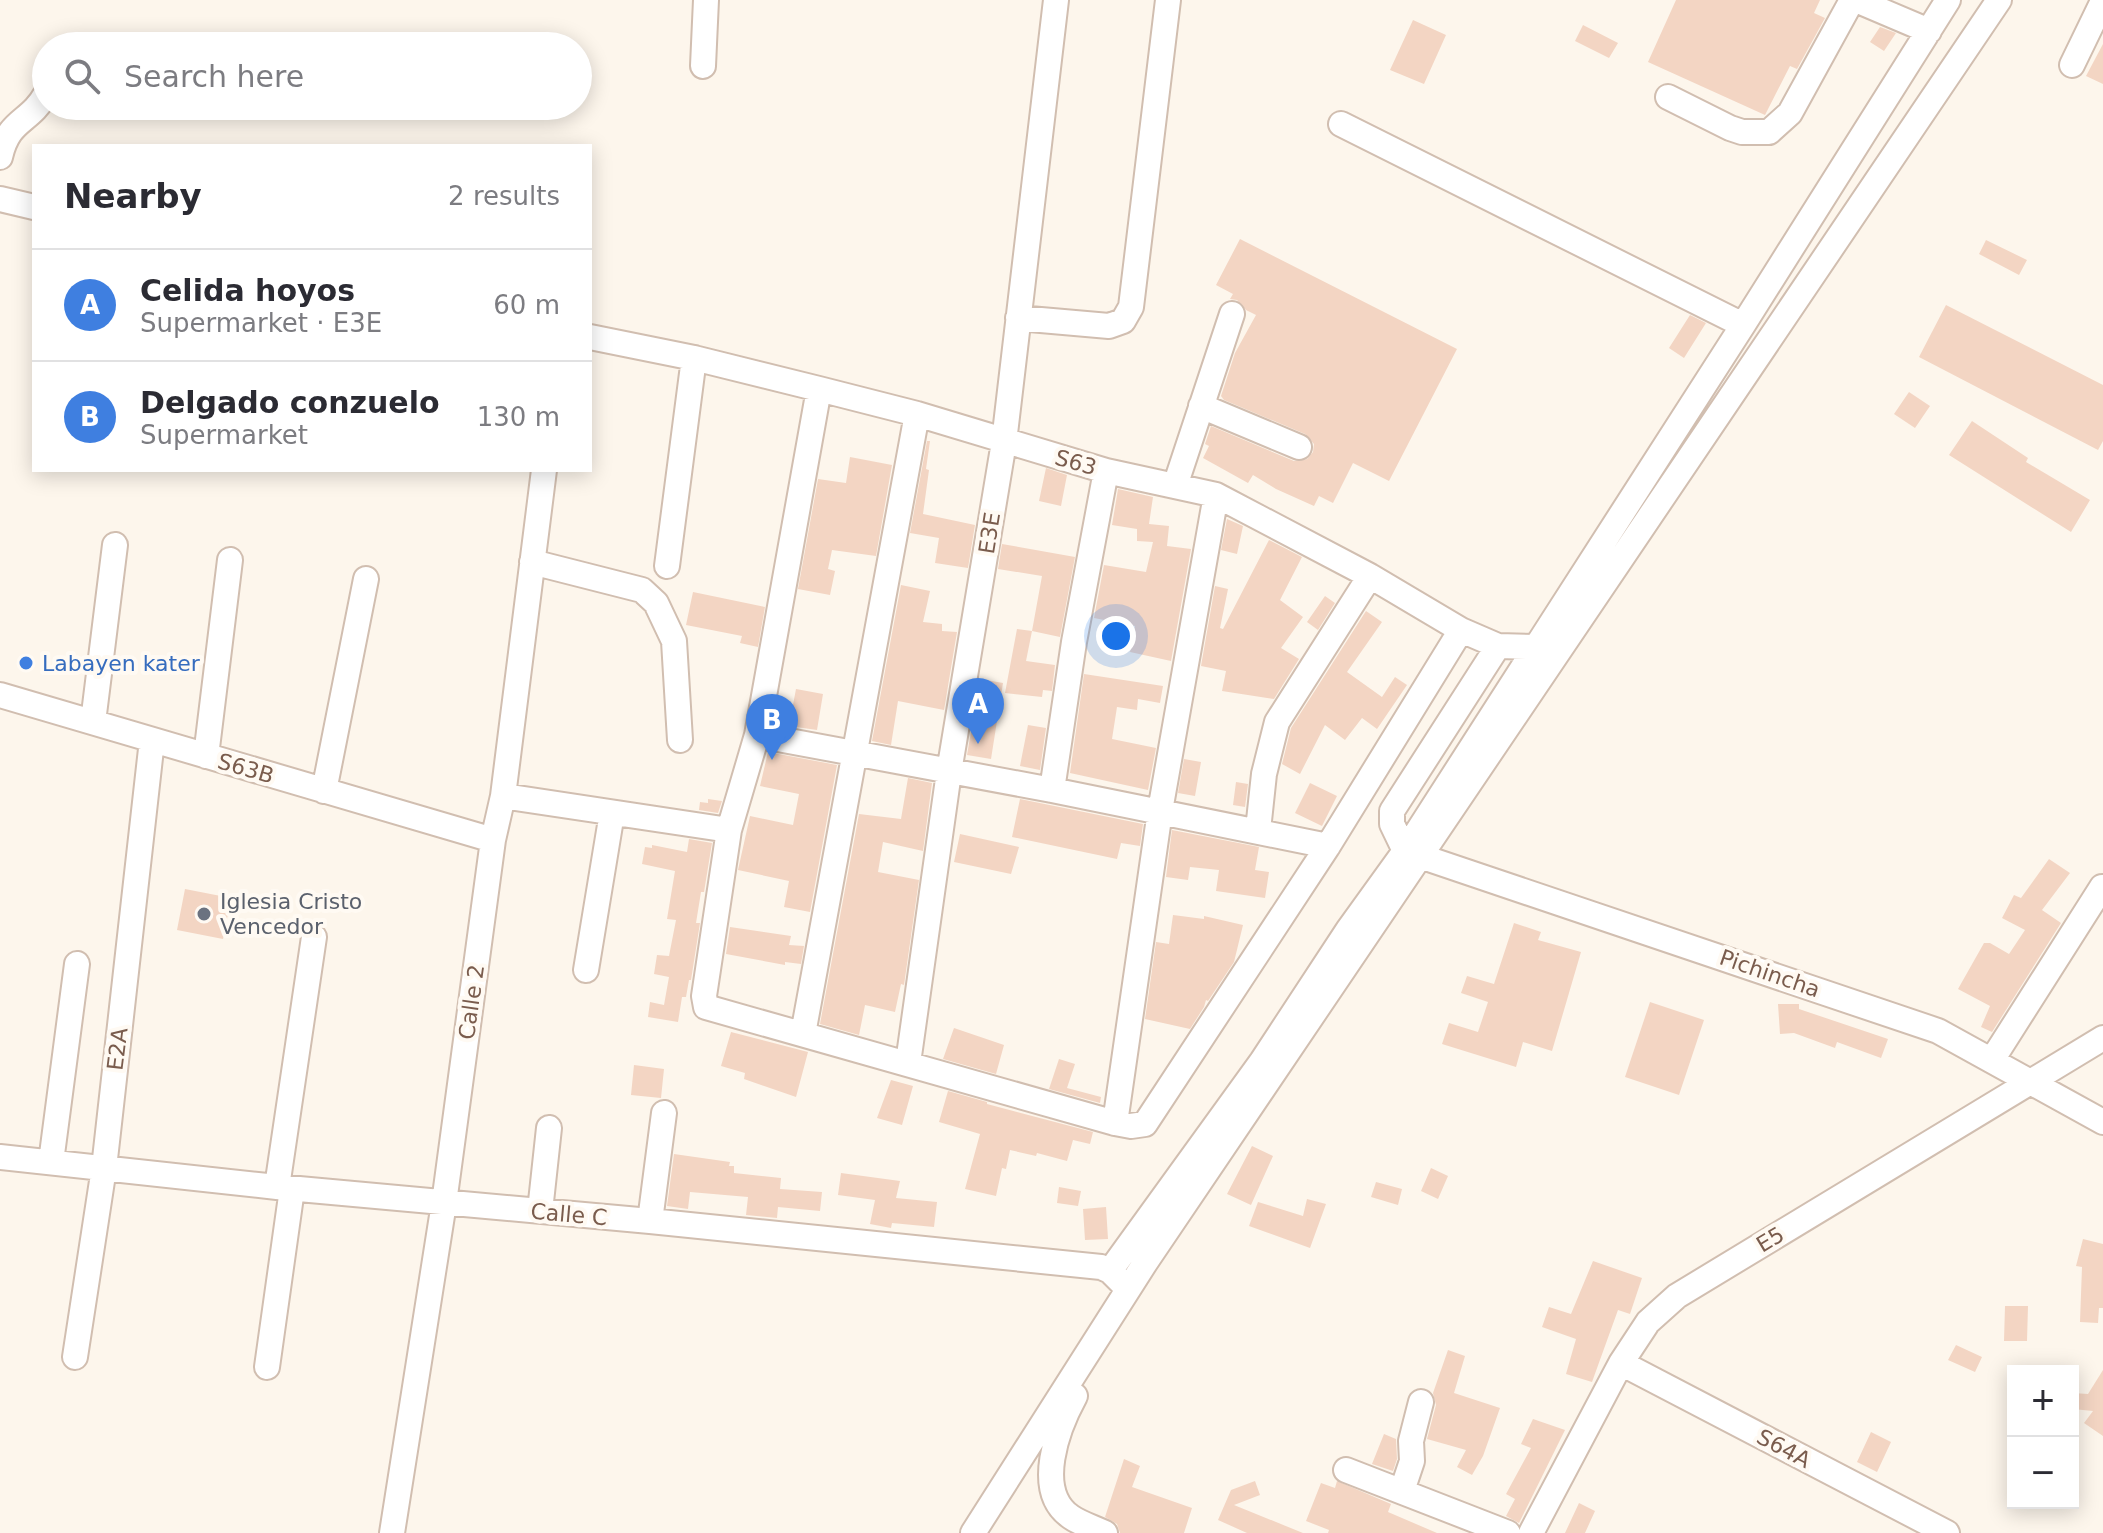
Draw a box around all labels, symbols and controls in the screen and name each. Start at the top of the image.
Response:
search box [32,32,592,120]
icon: search [60,54,104,98]
text: Search here [124,59,304,94]
text: Nearby [64,176,202,216]
text: 2 results [448,181,560,211]
text: Celida hoyos [140,273,355,308]
text: A [80,290,100,320]
text: 60 m [493,290,560,320]
text: Supermarket · E3E [140,308,382,338]
text: Delgado conzuelo [140,385,440,420]
text: B [80,402,100,432]
text: 130 m [477,402,560,432]
text: Supermarket [140,420,308,450]
street label: S63 [1052,445,1099,480]
street label: E3E [974,510,1005,556]
your location [1096,616,1136,656]
place label: Labayen kater [42,651,201,676]
marker: Labayen kater [17,654,35,672]
pin: A [952,678,1004,744]
pin: B [746,694,798,760]
street label: S63B [215,749,277,788]
place label: Iglesia Cristo Vencedor [220,889,362,939]
marker: Iglesia Cristo Vencedor [195,905,213,923]
street label: Pichincha [1716,945,1823,1002]
street label: Calle 2 [454,963,489,1041]
street label: E2A [102,1026,133,1072]
street label: Calle C [530,1199,608,1230]
street label: E5 [1752,1222,1789,1257]
map controls [2007,1365,2079,1509]
button: + [2007,1365,2079,1437]
street label: S64A [1753,1424,1815,1473]
button: − [2007,1437,2079,1509]

